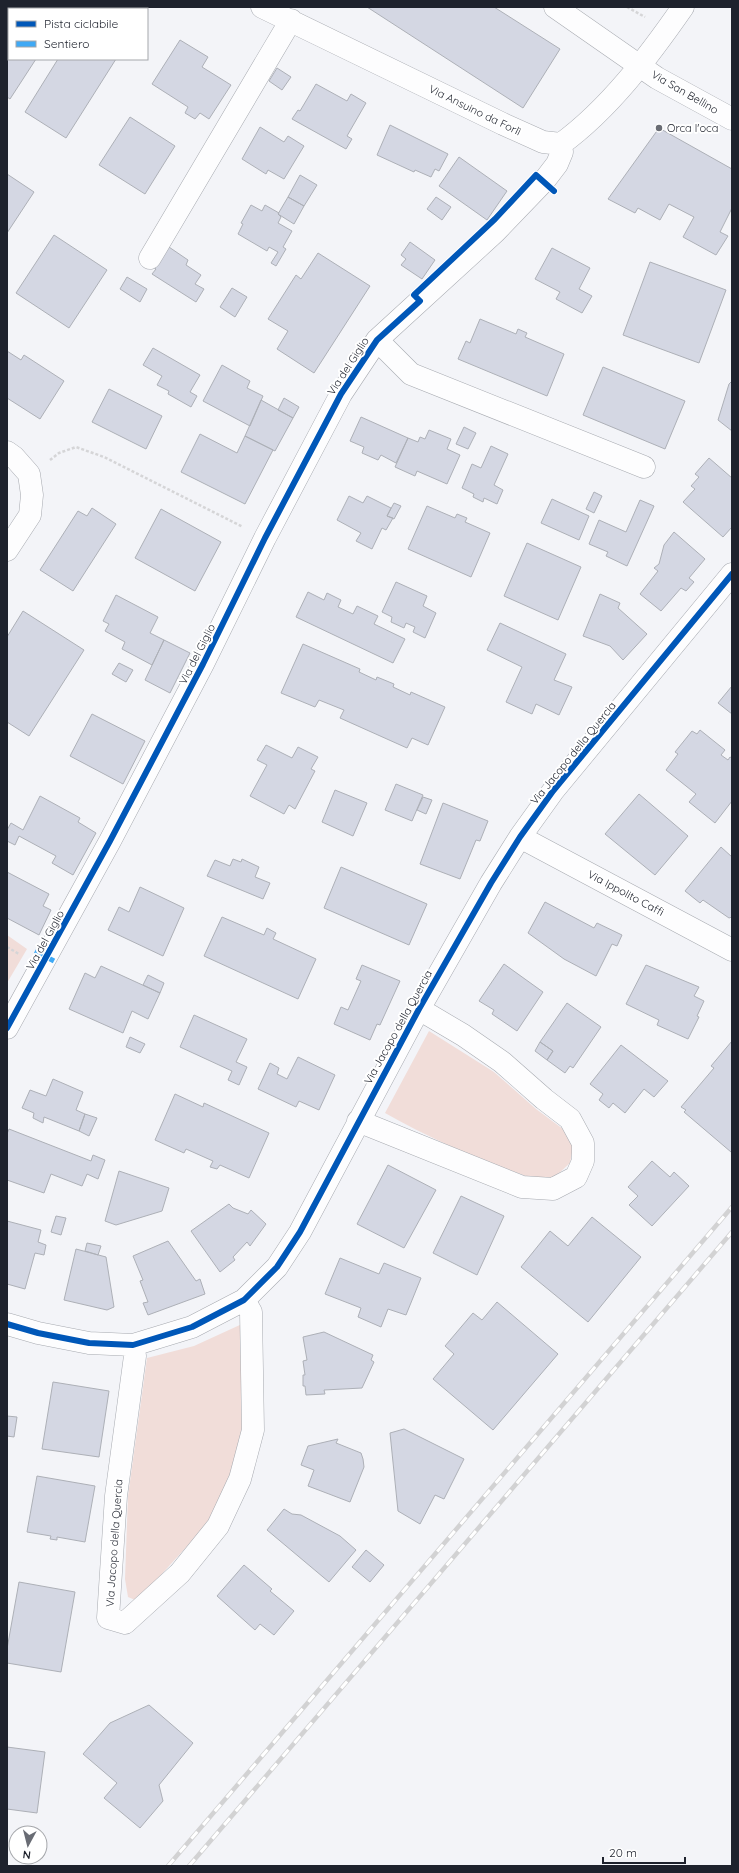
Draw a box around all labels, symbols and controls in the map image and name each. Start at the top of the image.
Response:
legend [8,8,148,60]
text: Pista ciclabile [44,16,118,31]
text: Sentiero [44,36,89,51]
street label: Via San Bellino [649,67,721,117]
street label: Via Ansuino da Forlì [427,82,523,138]
place label: Orca l'oca [667,121,718,135]
marker: Orca l'oca [654,123,664,133]
street label: Via del Giglio [324,334,372,398]
street label: Via del Giglio [176,621,218,687]
street label: Via Jacopo della Quercia [527,699,619,807]
street label: Via Ippolito Caffi [585,867,667,919]
street label: Via del Giglio [23,907,67,972]
street label: Via Jacopo della Quercia [361,968,435,1086]
street label: Via Jacopo della Quercia [103,1479,125,1607]
north arrow [8,1825,48,1865]
scale bar [603,1839,685,1865]
text: 20 m [609,1845,637,1860]
text: N [22,1847,32,1862]

